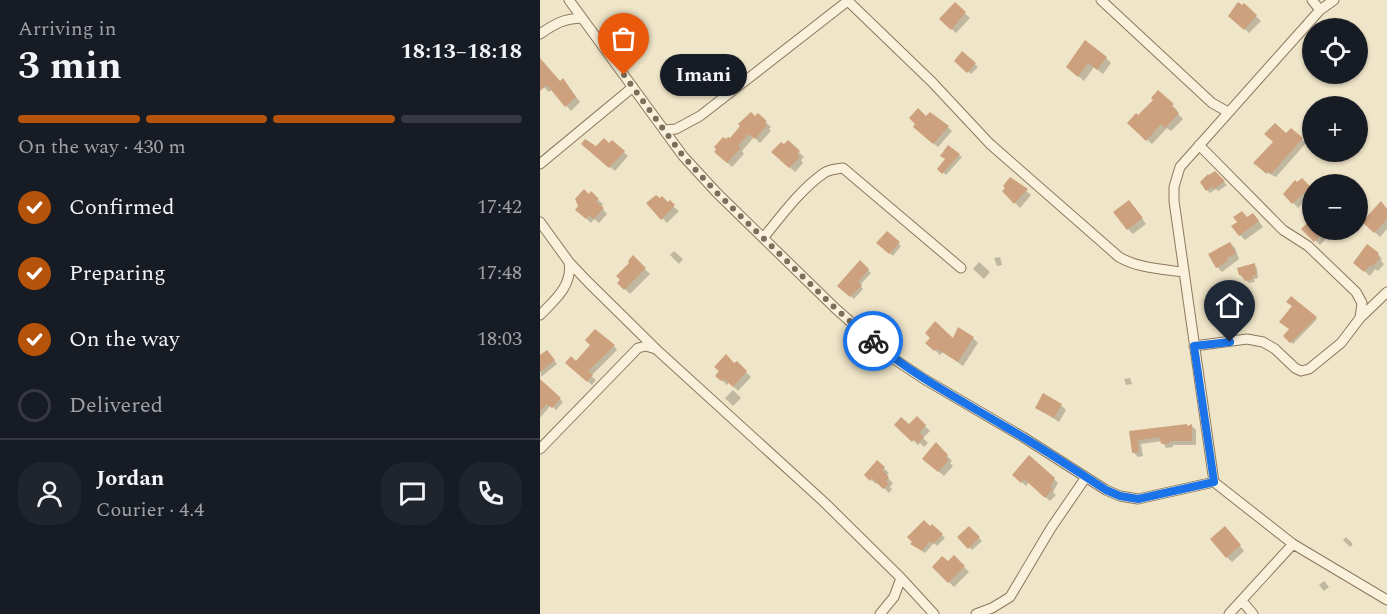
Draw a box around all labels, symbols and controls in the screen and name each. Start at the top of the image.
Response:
pin [598,13,649,75]
text: Arriving in [18,14,116,44]
map controls [1302,18,1368,240]
button: locate [1302,18,1368,84]
icon: bag [607,22,640,55]
text: 18:13–18:18 [400,35,522,68]
text: 3 min [18,37,122,96]
callout: Imani [660,54,747,96]
text: Imani [676,60,731,90]
button: + [1302,96,1368,162]
text: On the way · 430 m [18,132,186,162]
button: − [1302,174,1368,240]
icon: check [18,191,51,224]
text: Confirmed [69,191,175,224]
text: 17:42 [477,192,522,222]
icon: check [18,257,51,290]
text: Preparing [69,257,166,290]
text: 17:48 [477,258,522,288]
pin [1204,280,1255,342]
icon: home [1213,289,1246,322]
courier [843,311,903,371]
icon: check [18,323,51,356]
text: On the way [69,323,180,356]
text: 18:03 [477,324,522,354]
icon: bike [857,325,890,358]
text: Delivered [69,389,163,422]
button: person [18,462,81,525]
text: Jordan [96,462,164,495]
button: chat [381,462,444,525]
button: phone [459,462,522,525]
text: Courier · 4.4 [96,495,204,525]

